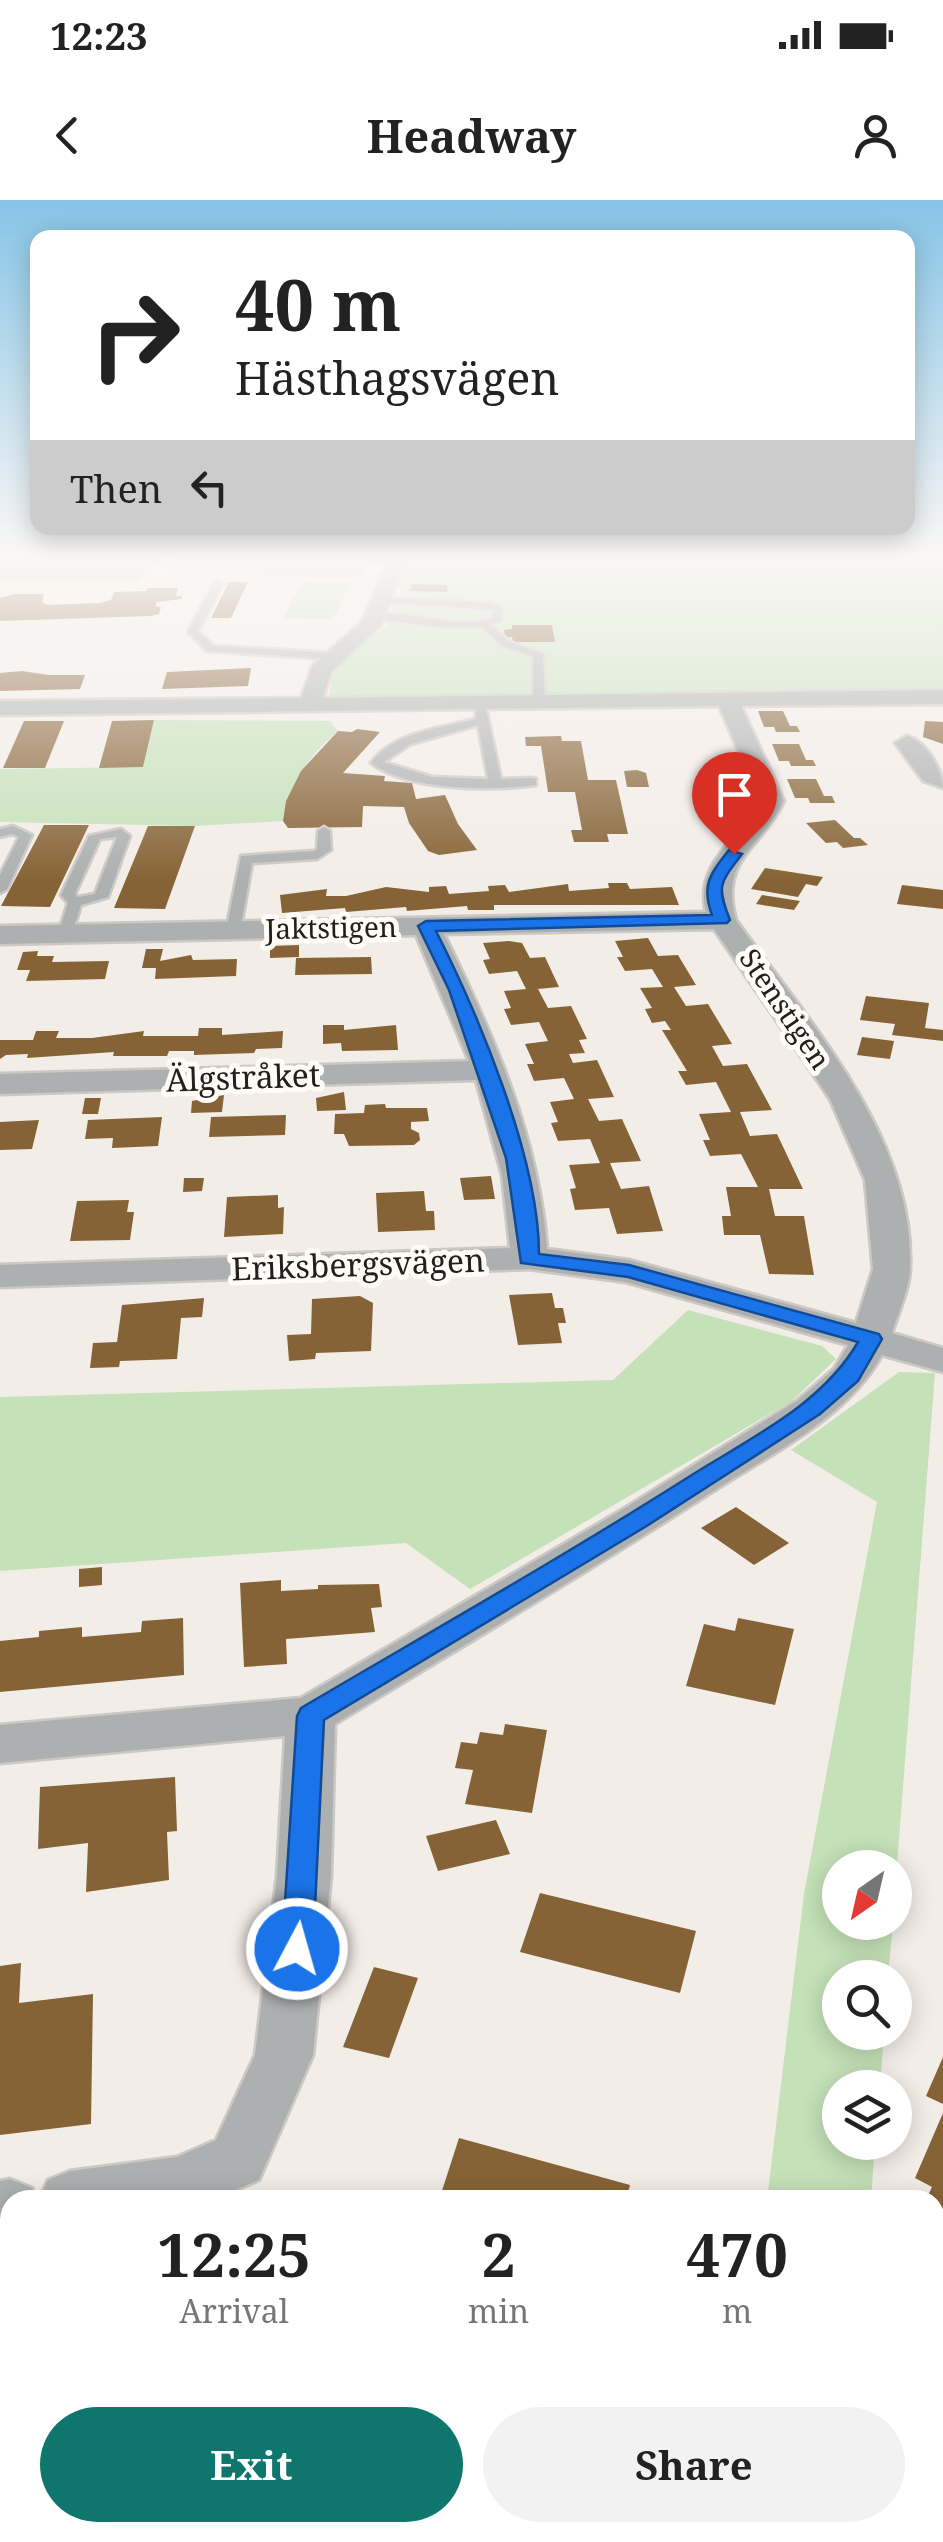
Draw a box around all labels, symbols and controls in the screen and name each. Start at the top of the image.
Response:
text: 12:23 [50,9,147,61]
text: Headway [367,105,576,166]
icon: back [40,108,95,163]
icon: person [848,108,903,163]
text: 40 m [235,256,401,352]
icon: right [70,270,200,400]
text: Hästhagsvägen [235,347,559,408]
icon: left [182,460,237,515]
text: Then [70,462,162,514]
pin [692,752,777,855]
icon: arrive [707,767,762,822]
street label: Jaktstigen [264,907,397,947]
street label: Stenstigen [732,941,840,1076]
street label: Älgstråket [165,1052,321,1101]
street label: Eriksbergsvägen [231,1238,485,1289]
north arrow [822,1850,912,1940]
map controls [822,1850,912,2160]
position arrow [245,1897,349,2001]
button: search [822,1960,912,2050]
button: layers [822,2070,912,2160]
text: 12:25 [157,2213,311,2295]
text: 2 [482,2213,516,2295]
text: 470 [686,2213,788,2295]
text: Arrival [179,2289,289,2332]
text: min [468,2289,529,2332]
text: m [722,2289,752,2332]
button: Exit [40,2407,463,2522]
button: Share [483,2407,905,2522]

